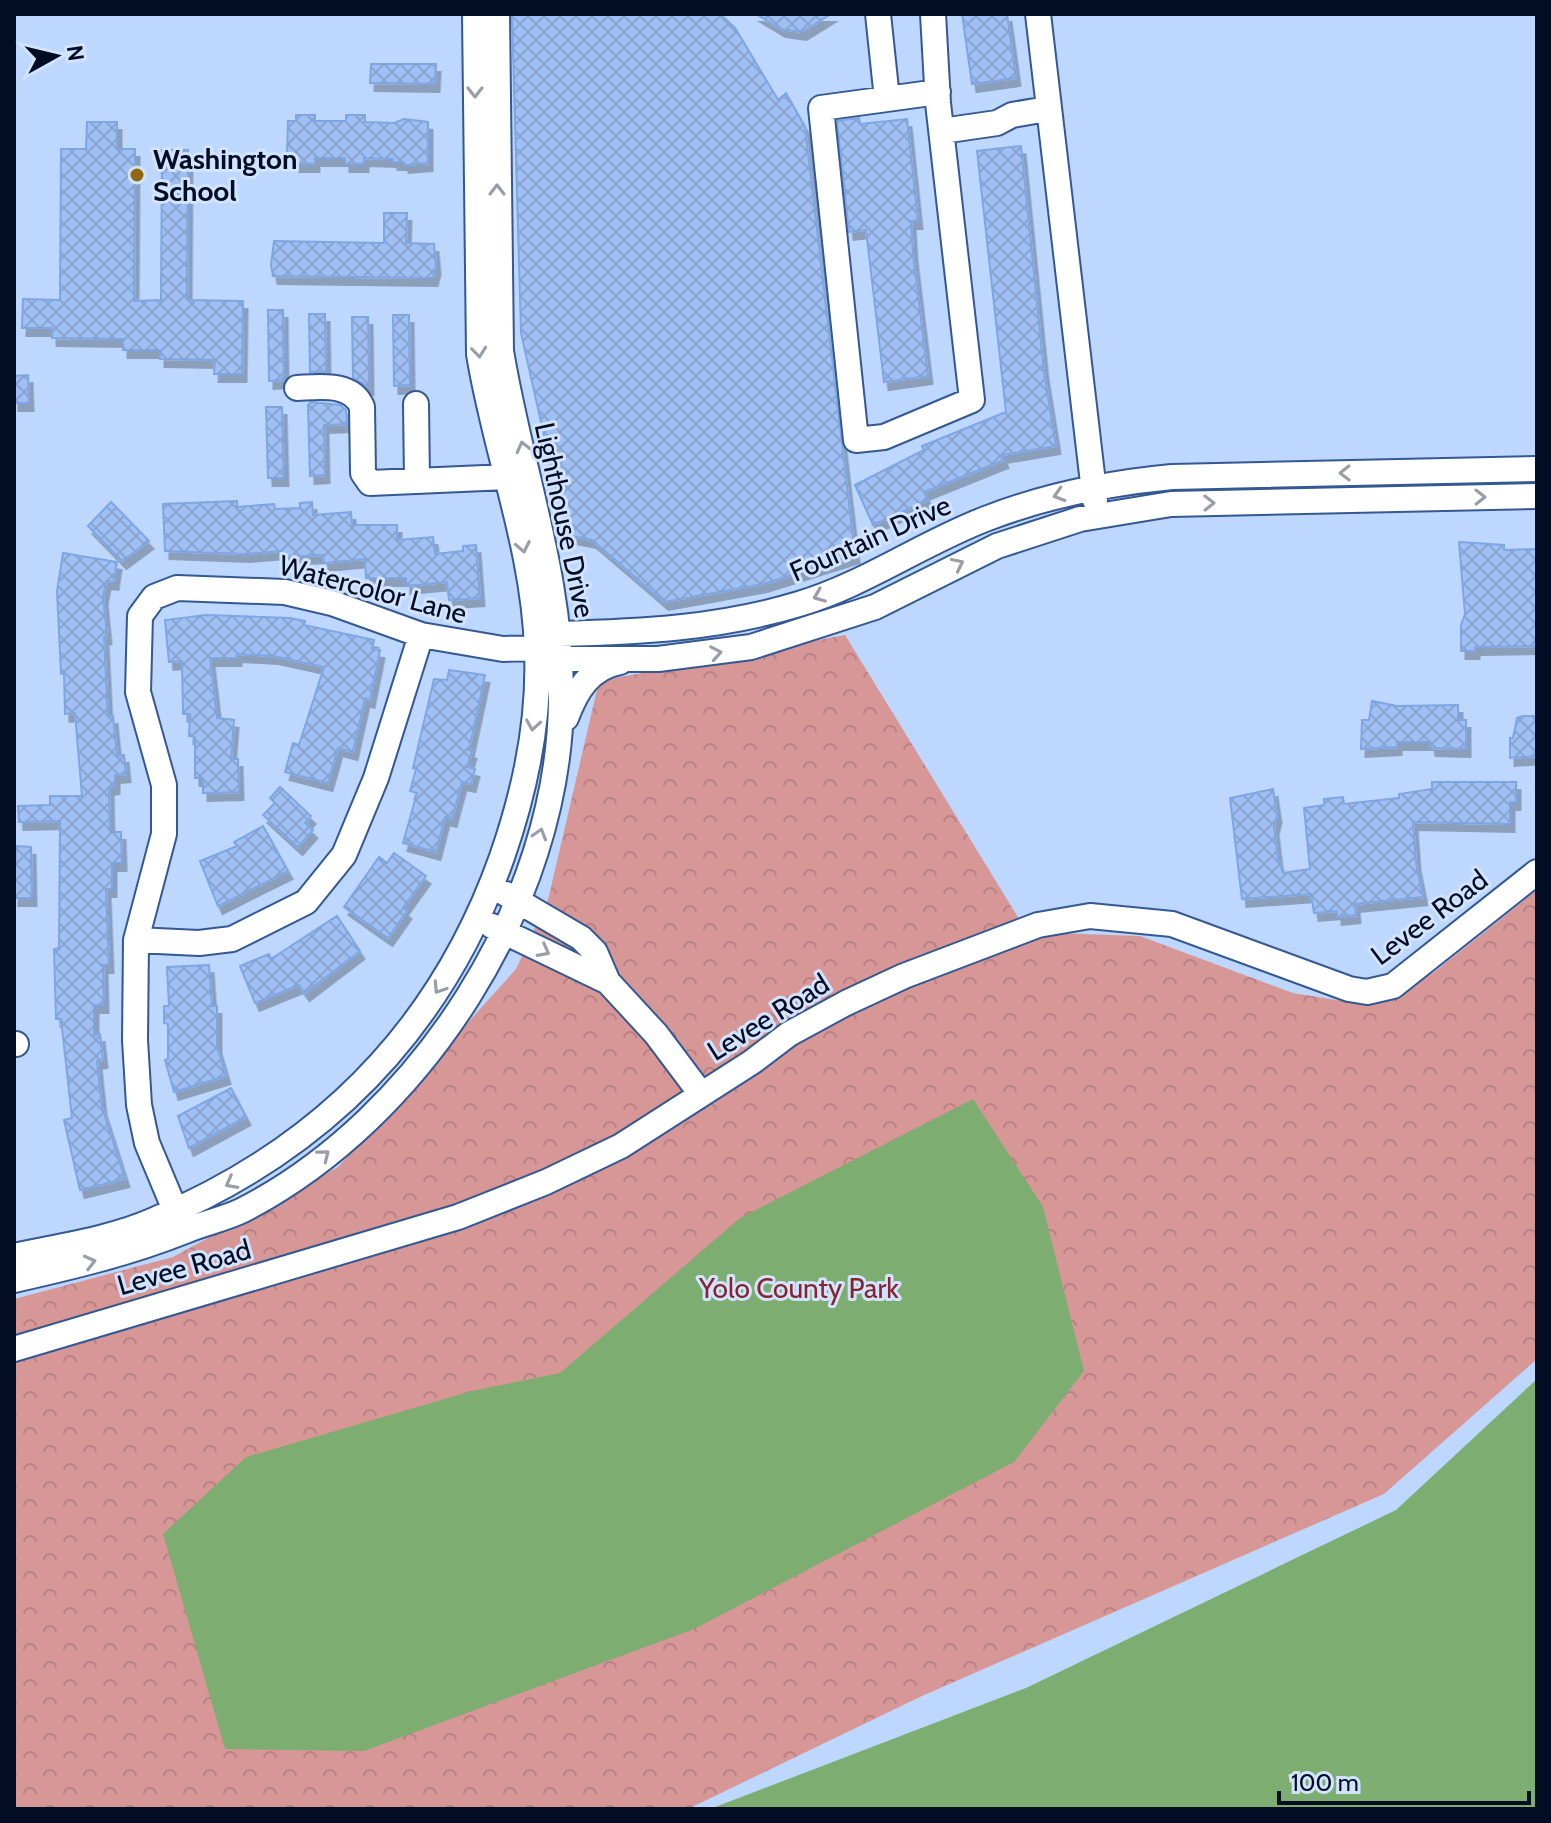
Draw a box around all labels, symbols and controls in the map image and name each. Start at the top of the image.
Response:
north arrow [16,16,96,96]
text: N [61,44,90,63]
one-way arrow [466,86,484,99]
place label: Washington School [153,142,297,208]
marker: Washington School [128,166,146,184]
one-way arrow [488,183,506,196]
one-way arrow [471,346,488,359]
street label: Lighthouse Drive [528,419,602,621]
one-way arrow [515,441,532,455]
one-way arrow [1338,464,1351,482]
one-way arrow [1052,486,1066,502]
street label: Fountain Drive [784,487,956,589]
one-way arrow [1474,488,1487,506]
one-way arrow [1203,494,1216,511]
one-way arrow [514,541,531,554]
street label: Watercolor Lane [275,548,471,630]
one-way arrow [950,558,965,574]
one-way arrow [813,586,827,603]
one-way arrow [709,646,723,663]
one-way arrow [525,718,542,732]
one-way arrow [531,827,547,841]
street label: Levee Road [1364,862,1494,972]
one-way arrow [535,942,550,957]
street label: Levee Road [701,966,835,1068]
one-way arrow [434,980,449,994]
one-way arrow [315,1150,329,1165]
one-way arrow [224,1173,239,1188]
street label: Levee Road [113,1232,255,1302]
one-way arrow [82,1254,96,1271]
park label: Yolo County Park [698,1271,899,1305]
scale bar [1279,1755,1529,1805]
text: 100 m [1291,1768,1359,1797]

